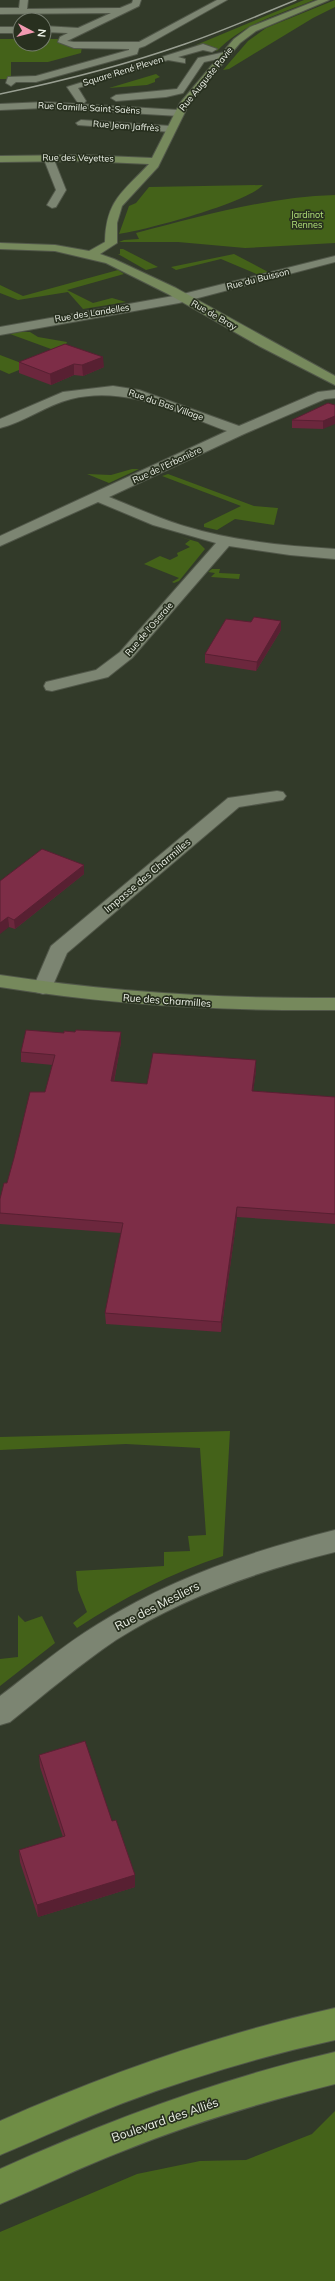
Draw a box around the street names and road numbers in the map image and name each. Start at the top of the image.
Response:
street label: Rue Auguste Pavie [177,45,235,113]
street label: Square René Pleven [81,53,164,88]
street label: Rue Camille Saint-Saëns [38,99,140,116]
street label: Rue Jean Jaffrès [93,118,160,133]
street label: Rue des Veyettes [42,151,114,165]
street label: Rue du Buisson [225,265,290,292]
street label: Rue de Bray [189,297,239,333]
street label: Rue des Landelles [54,301,130,324]
street label: Rue du Bas Village [127,387,205,423]
street label: Rue de l'Erbonière [130,444,203,485]
street label: Rue de l'Oseraie [122,600,175,658]
street label: Impasse des Charmilles [101,835,193,915]
street label: Rue des Charmilles [122,991,212,1010]
street label: Rue des Mesliers [112,1578,202,1633]
street label: Boulevard des Alliés [109,2094,220,2145]

